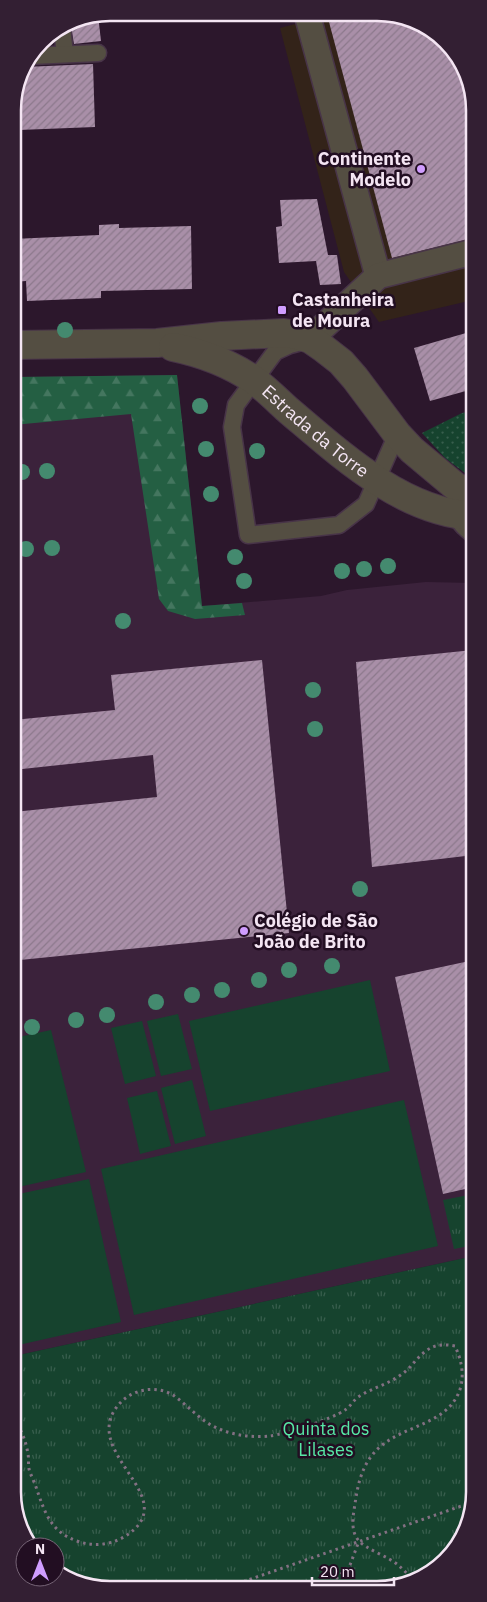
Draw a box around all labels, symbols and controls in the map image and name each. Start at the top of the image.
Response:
place label: Continente Modelo [318,147,411,191]
marker: Continente Modelo [415,163,427,175]
place label: Castanheira de Moura [292,288,394,332]
marker: Castanheira de Moura [276,304,288,316]
street label: Estrada da Torre [257,380,374,482]
place label: Colégio de São João de Brito [254,909,378,953]
marker: Colégio de São João de Brito [238,925,250,937]
park label: Quinta dos Lilases [282,1417,370,1461]
north arrow [15,1537,65,1587]
text: N [35,1540,45,1558]
scale bar [312,1554,394,1586]
text: 20 m [320,1562,355,1581]

